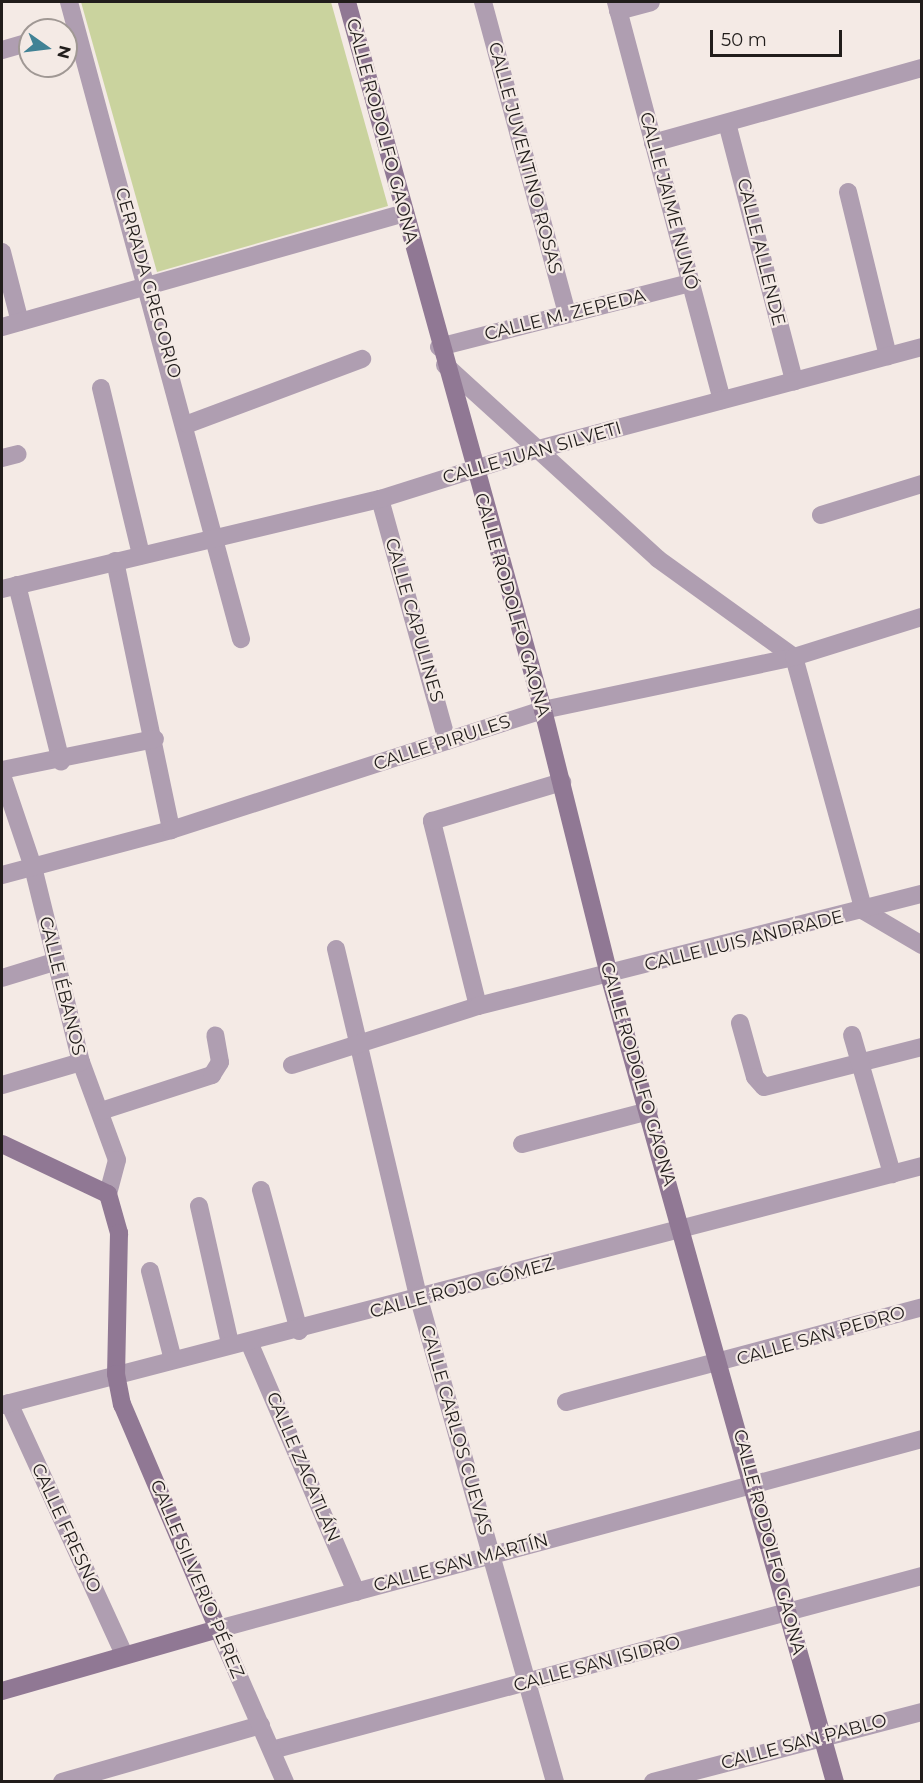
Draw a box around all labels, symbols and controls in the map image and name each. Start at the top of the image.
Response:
street label: CALLE RODOLFO GAONA [342,16,422,246]
north arrow [18,18,78,78]
scale bar [713,18,845,56]
text: 50 m [721,29,767,51]
street label: CALLE JUVENTINO ROSAS [484,40,566,276]
text: N [53,43,75,61]
street label: CALLE JAIME NUNÓ [635,110,703,292]
street label: CALLE ALLENDE [732,176,790,328]
street label: CERRADA GREGORIO [110,185,186,381]
street label: CALLE M. ZEPEDA [482,285,648,345]
street label: CALLE JUAN SILVETI [440,417,624,489]
street label: CALLE RODOLFO GAONA [470,490,554,720]
street label: CALLE CAPULINES [380,536,448,704]
street label: CALLE PIRULES [371,711,513,775]
street label: CALLE LUIS ANDRADE [642,906,846,976]
street label: CALLE ÉBANOS [34,914,90,1058]
street label: CALLE RODOLFO GAONA [596,959,680,1189]
street label: CALLE ROJO GÓMEZ [367,1253,557,1323]
street label: CALLE SAN PEDRO [734,1302,908,1370]
street label: CALLE CARLOS CUEVAS [416,1322,496,1538]
street label: CALLE ZACATLÁN [262,1389,344,1545]
street label: CALLE RODOLFO GAONA [729,1427,809,1657]
street label: CALLE FRESNO [27,1460,105,1596]
street label: CALLE SILVERIO PÉREZ [145,1476,249,1682]
street label: CALLE SAN MARTÍN [371,1529,551,1597]
street label: CALLE SAN ISIDRO [511,1631,683,1697]
street label: CALLE SAN PABLO [719,1709,889,1775]

